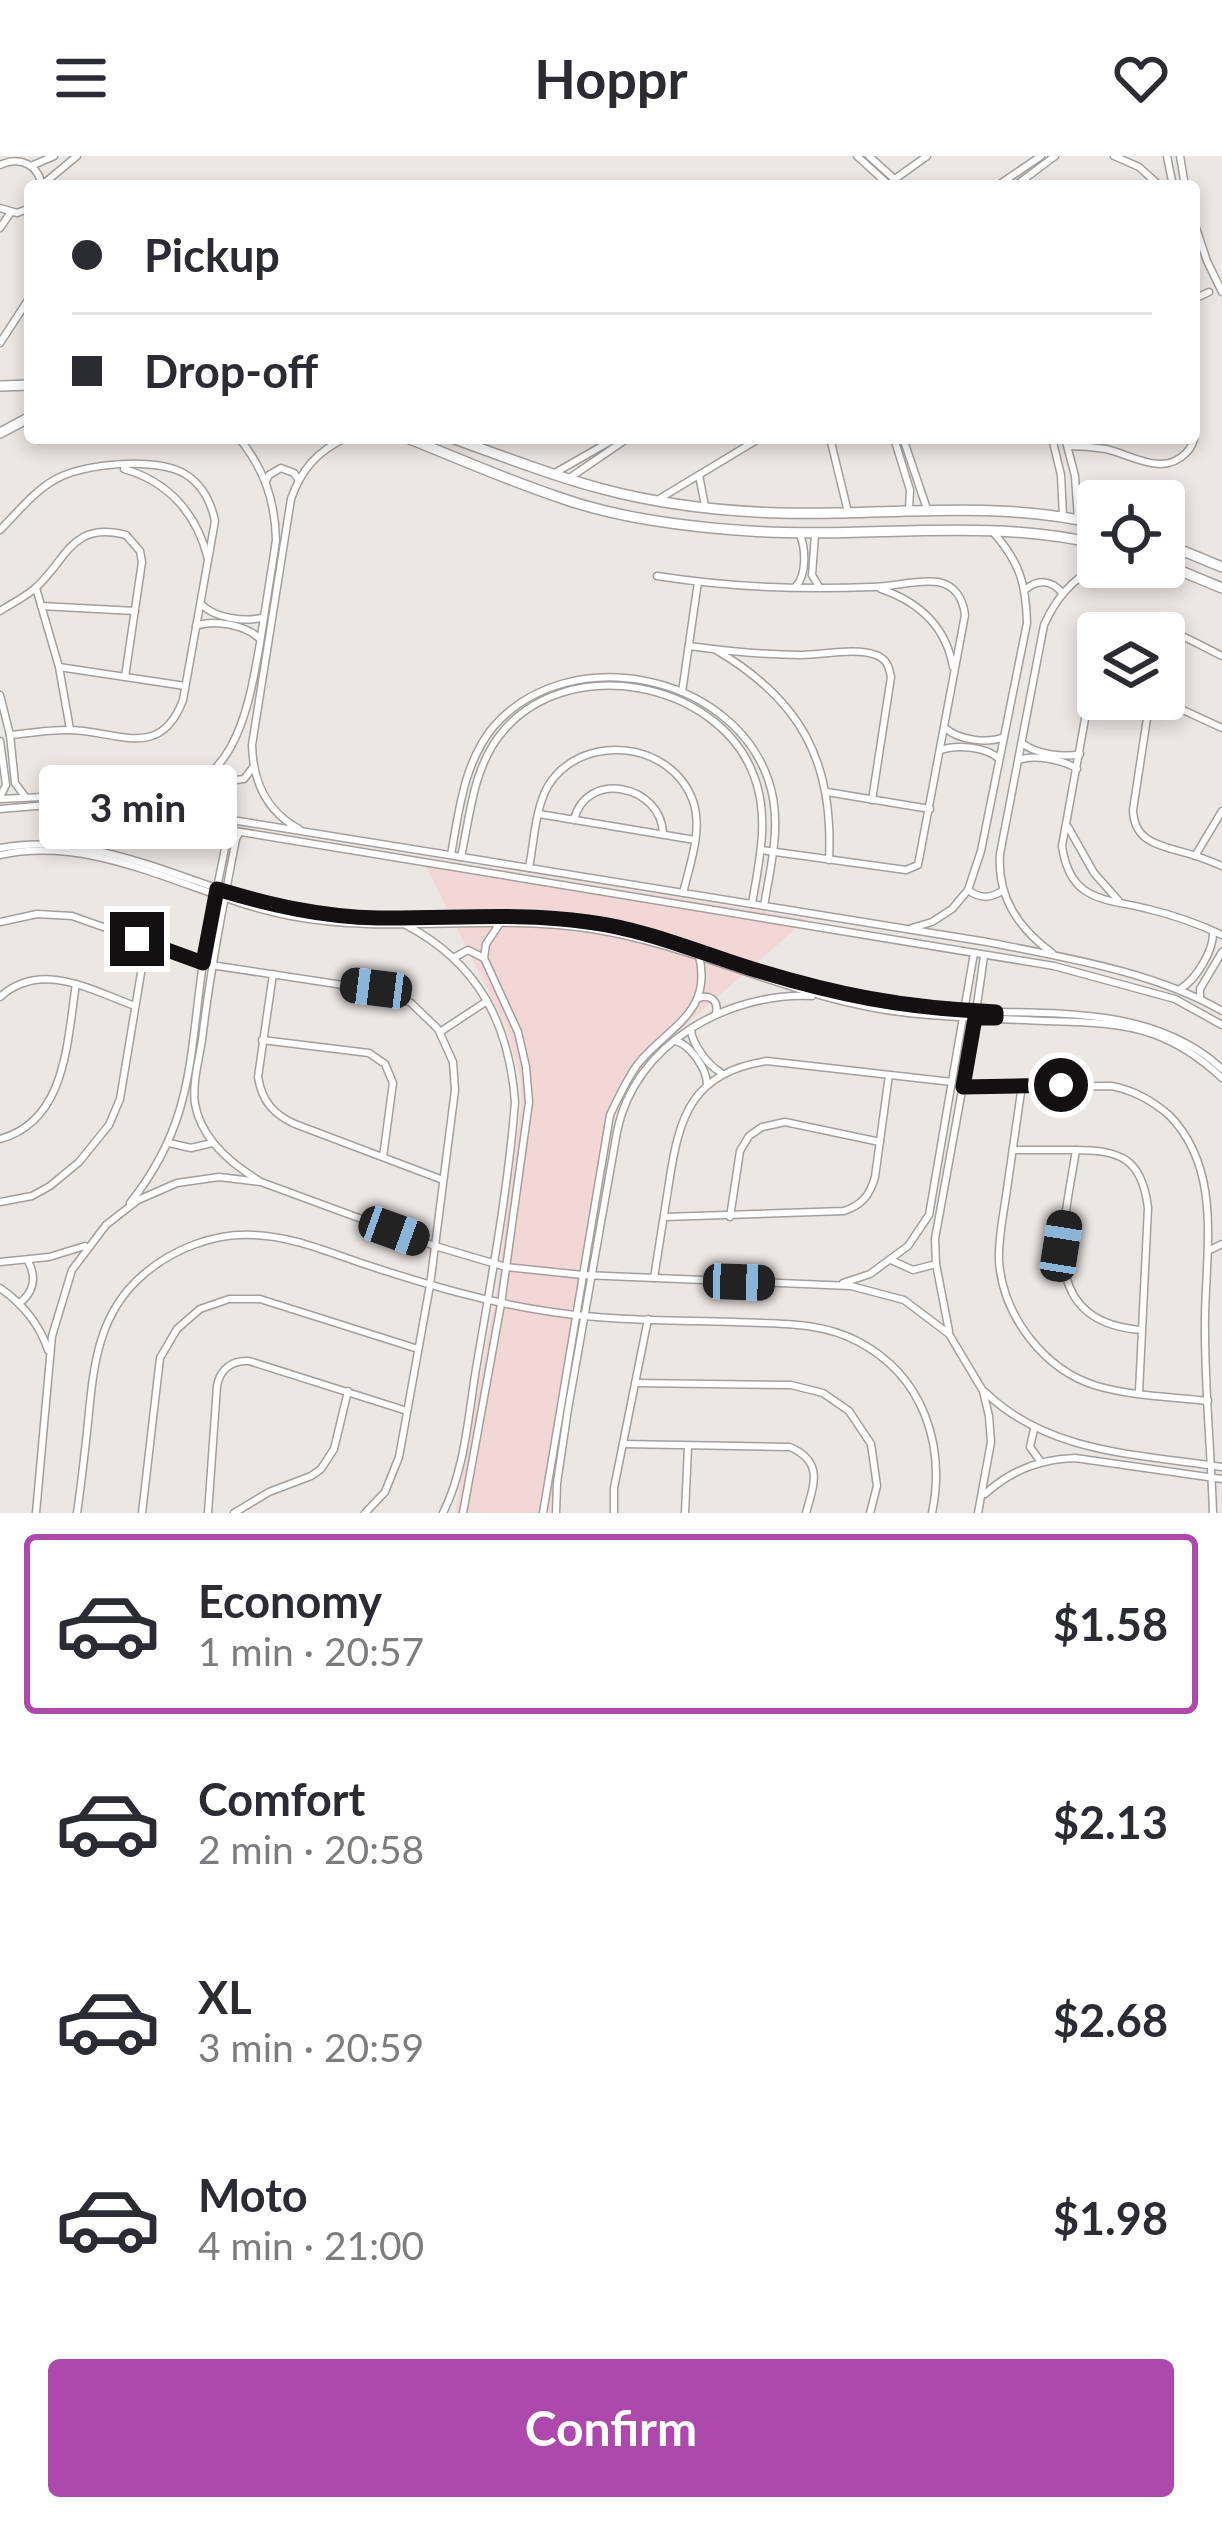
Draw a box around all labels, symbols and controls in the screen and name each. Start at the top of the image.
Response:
icon: menu [48,45,114,111]
icon: heart [1108,45,1174,111]
text: Hoppr [534,46,688,111]
text: Pickup [144,228,280,282]
text: Drop-off [144,344,318,398]
map controls [1077,480,1185,720]
button: locate [1077,480,1185,588]
button: layers [1077,612,1185,720]
callout: 3 min [38,765,236,849]
text: 3 min [90,784,186,830]
route end [110,912,164,966]
car [338,966,414,1010]
route start [1034,1058,1088,1112]
car [354,1202,434,1260]
car [1038,1208,1084,1284]
car [702,1263,776,1301]
icon: car [54,1570,162,1678]
text: Economy [198,1574,382,1628]
text: $1.58 [1053,1597,1168,1651]
text: 1 min · 20:57 [198,1628,424,1674]
icon: car [54,1768,162,1876]
text: Comfort [198,1772,365,1826]
text: $2.13 [1053,1795,1168,1849]
text: 2 min · 20:58 [198,1826,424,1872]
icon: car [54,1966,162,2074]
text: XL [198,1970,252,2024]
text: $2.68 [1053,1993,1168,2047]
text: 3 min · 20:59 [198,2024,424,2070]
icon: car [54,2164,162,2272]
text: Moto [198,2168,308,2222]
text: $1.98 [1053,2191,1168,2245]
text: 4 min · 21:00 [198,2222,424,2268]
button: Confirm [48,2359,1174,2497]

